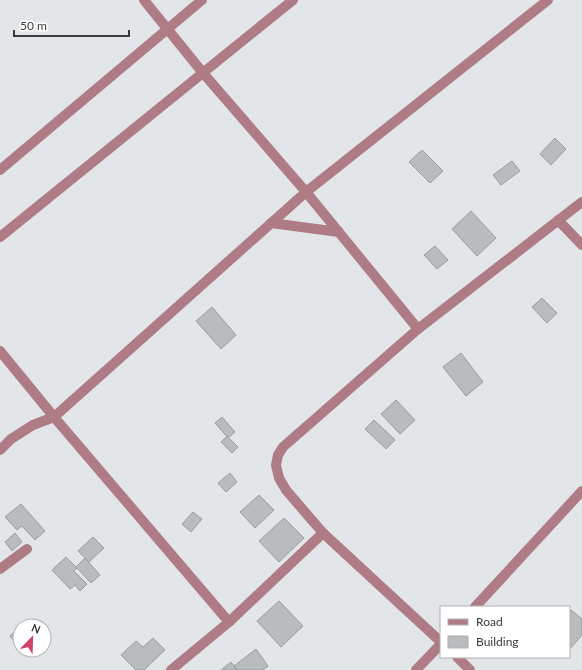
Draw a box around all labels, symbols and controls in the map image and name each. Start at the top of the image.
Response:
scale bar [14,12,129,38]
text: 50 m [20,18,47,33]
legend [440,606,570,658]
text: Road [476,614,503,629]
north arrow [12,618,52,658]
text: N [30,621,43,636]
text: Building [476,634,519,649]

